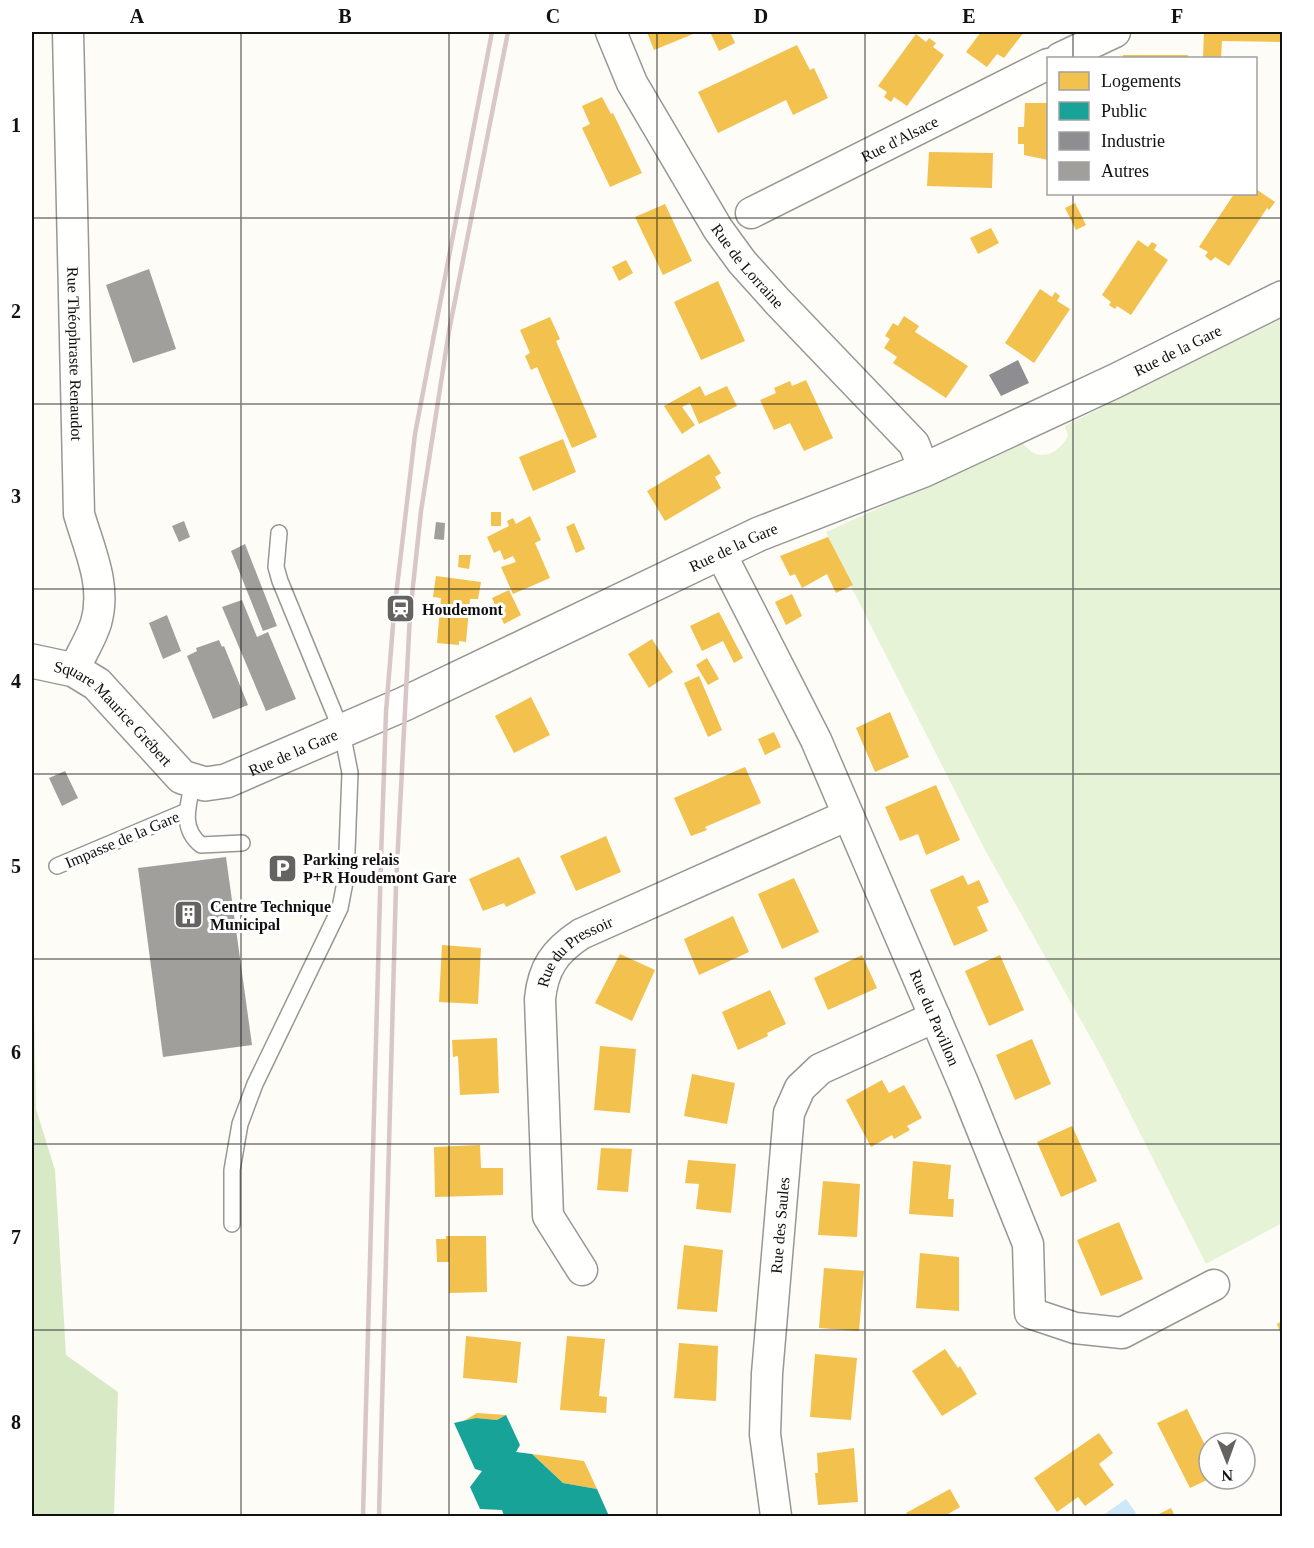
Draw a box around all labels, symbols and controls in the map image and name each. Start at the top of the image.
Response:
text: A [130,5,145,27]
text: B [338,5,352,27]
text: C [546,5,560,27]
text: D [754,5,768,27]
text: E [962,5,976,27]
text: F [1171,5,1183,27]
legend [1047,57,1257,195]
text: Logements [1101,71,1181,91]
text: Public [1101,101,1147,121]
street label: Rue d'Alsace [858,113,941,165]
text: 1 [11,114,21,136]
text: Industrie [1101,131,1165,151]
text: Autres [1101,161,1149,181]
street label: Rue de Lorraine [708,221,787,312]
street label: Rue Théophraste Renaudot [64,267,85,442]
text: 2 [11,300,21,322]
street label: Rue de la Gare [1131,322,1224,379]
text: 3 [11,485,21,507]
street label: Rue de la Gare [687,520,780,575]
station icon: Houdemont [385,593,417,625]
place label: Houdemont [422,601,504,618]
street label: Square Maurice Grébert [52,658,176,770]
text: 4 [11,670,21,692]
street label: Rue de la Gare [246,726,340,779]
street label: Impasse de la Gare [63,808,182,872]
place label: Parking relais P+R Houdemont Gare [303,851,457,886]
parking icon: Parking relais P+R Houdemont Gare [266,852,298,884]
text: 5 [11,855,21,877]
place label: Centre Technique Municipal [210,898,331,934]
building icon: Centre Technique Municipal [173,899,205,931]
street label: Rue du Pressoir [534,913,616,989]
street label: Rue du Pavillon [906,967,963,1068]
text: 6 [11,1041,21,1063]
street label: Rue des Saules [767,1176,793,1274]
text: 7 [11,1226,21,1248]
text: 8 [11,1411,21,1433]
north arrow [1197,1431,1257,1491]
text: N [1221,1467,1233,1484]

